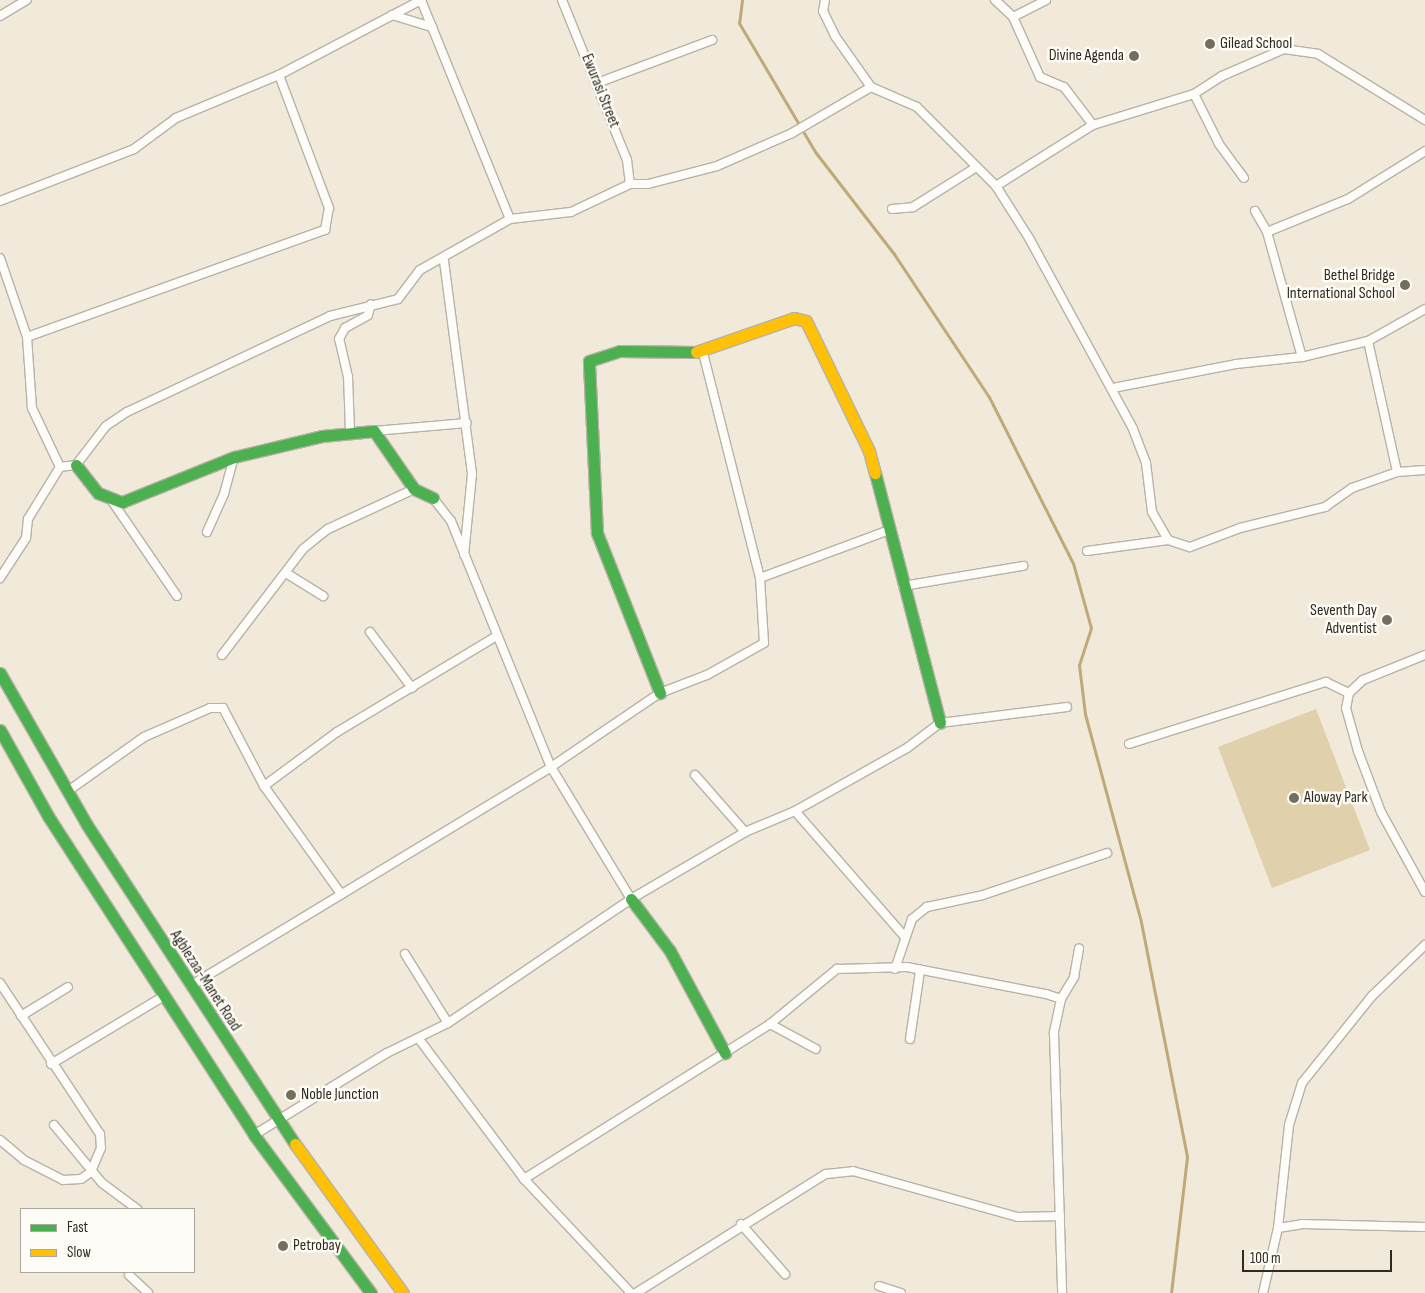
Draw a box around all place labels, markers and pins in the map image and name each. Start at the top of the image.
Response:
place label: Gilead School [1220,34,1292,54]
marker: Gilead School [1204,38,1216,50]
place label: Divine Agenda [1049,46,1124,66]
marker: Divine Agenda [1128,50,1140,62]
place label: Bethel Bridge International School [1287,266,1395,304]
marker: Bethel Bridge International School [1399,279,1411,291]
place label: Seventh Day Adventist [1310,601,1377,639]
marker: Seventh Day Adventist [1381,614,1393,626]
place label: Aloway Park [1304,788,1368,808]
marker: Aloway Park [1288,792,1300,804]
place label: Noble Junction [301,1085,379,1105]
marker: Noble Junction [285,1089,297,1101]
place label: Petrobay [293,1236,341,1256]
marker: Petrobay [277,1240,289,1252]

